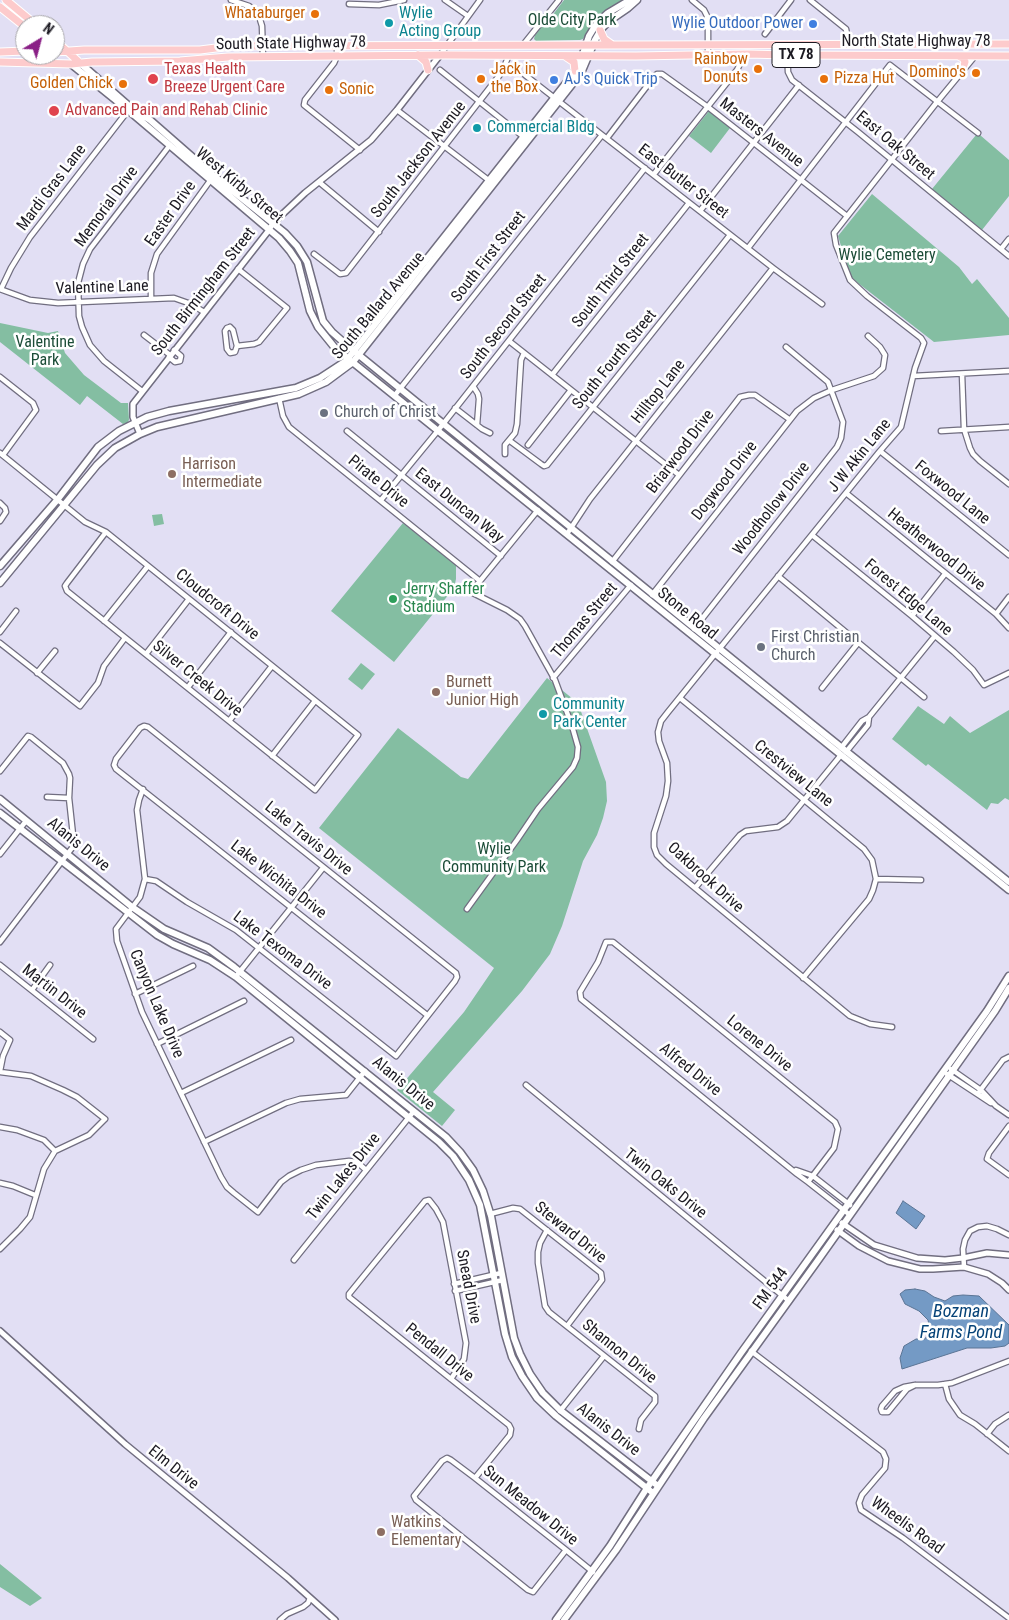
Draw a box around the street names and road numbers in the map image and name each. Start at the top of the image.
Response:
street label: North State Highway 78 [841,32,991,52]
street label: South State Highway 78 [216,33,366,55]
road number: TX 78 [772,42,820,68]
street label: Masters Avenue [715,94,807,172]
street label: South Jackson Avenue [367,98,471,222]
street label: East Oak Street [852,107,938,185]
street label: Mardi Gras Lane [13,141,91,235]
street label: East Butler Street [634,141,732,223]
street label: West Kirby Street [191,144,287,228]
street label: Memorial Drive [71,163,143,251]
street label: Easter Drive [141,178,201,250]
street label: South First Street [448,208,530,306]
street label: South Birmingham Street [148,224,260,360]
street label: South Third Street [568,230,654,332]
street label: South Ballard Avenue [329,249,429,363]
street label: South Second Street [457,271,551,383]
street label: Valentine Lane [55,277,149,299]
street label: South Fourth Street [569,306,661,414]
street label: Hilltop Lane [628,356,690,428]
street label: Briarwood Drive [643,406,719,498]
street label: J W Akin Lane [824,415,896,497]
street label: Dogwood Drive [688,438,762,524]
street label: Pirate Drive [344,452,412,512]
street label: Foxwood Lane [911,457,993,529]
street label: Woodhollow Drive [730,459,814,559]
street label: East Duncan Way [411,464,507,548]
street label: Heatherwood Drive [883,505,989,595]
street label: Forest Edge Lane [860,556,956,640]
street label: Cloudcroft Drive [171,565,263,645]
street label: Thomas Street [548,579,622,663]
street label: Stone Road [653,584,721,644]
street label: Silver Creek Drive [148,637,246,721]
street label: Crestview Lane [750,736,836,812]
street label: Lake Travis Drive [260,798,356,880]
street label: Alanis Drive [43,814,113,876]
street label: Lake Wichita Drive [226,837,330,923]
street label: Oakbrook Drive [663,839,747,917]
street label: Lake Texoma Drive [229,908,335,994]
street label: Canyon Lake Drive [125,947,187,1061]
street label: Martin Drive [18,961,90,1023]
street label: Lorene Drive [722,1012,796,1076]
street label: Alfred Drive [655,1039,725,1101]
street label: Alanis Drive [368,1053,438,1115]
street label: Twin Lakes Drive [303,1130,385,1224]
street label: Twin Oaks Drive [620,1145,710,1223]
street label: Steward Drive [530,1198,610,1268]
street label: Snead Drive [451,1248,485,1326]
street label: FM 544 [749,1264,793,1314]
street label: Shannon Drive [578,1316,660,1388]
street label: Pendall Drive [401,1320,477,1386]
street label: Alanis Drive [573,1399,643,1461]
street label: Elm Drive [144,1442,202,1494]
street label: Sun Meadow Drive [479,1462,581,1550]
street label: Wheelis Road [867,1493,947,1559]

